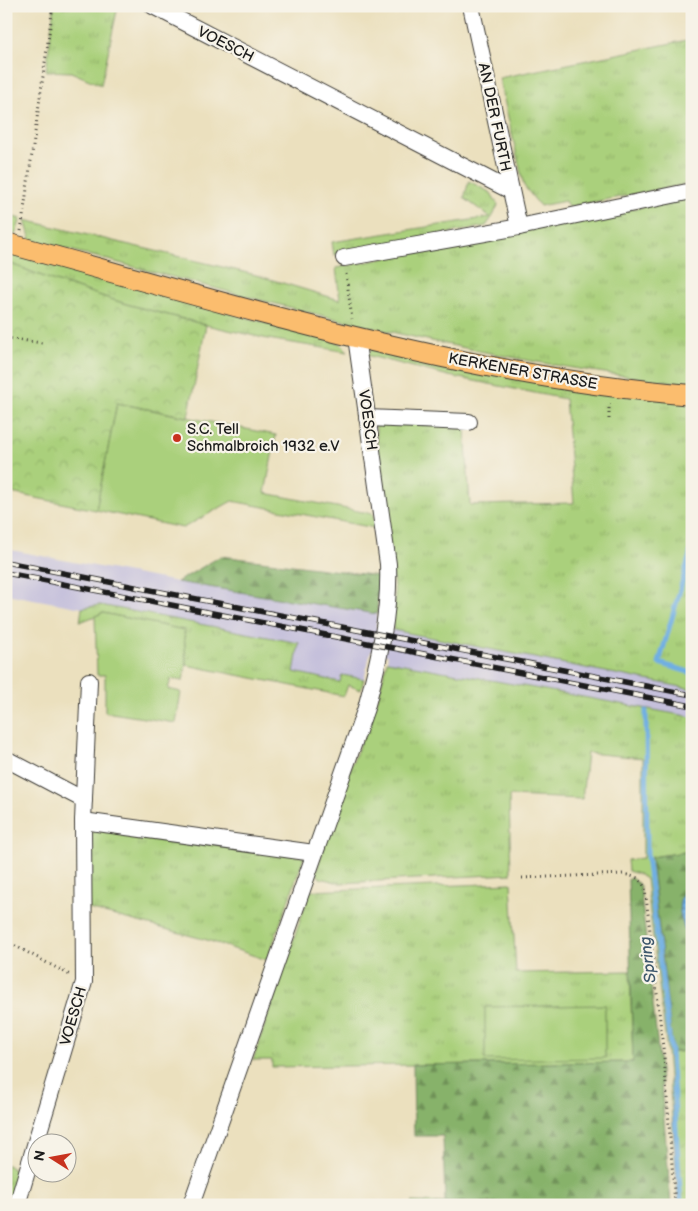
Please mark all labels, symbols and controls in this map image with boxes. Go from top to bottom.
street label: VOESCH [194,22,257,67]
street label: AN DER FURTH [474,61,515,173]
street label: KERKENER STRASSE [447,349,599,394]
street label: VOESCH [354,389,381,452]
place label: S.C. Tell Schmalbroich 1932 e.V [187,420,340,456]
marker: S.C. Tell Schmalbroich 1932 e.V [171,432,183,444]
water label: Spring [636,935,661,984]
street label: VOESCH [56,984,91,1048]
north arrow [28,1134,78,1184]
text: N [30,1149,49,1162]

